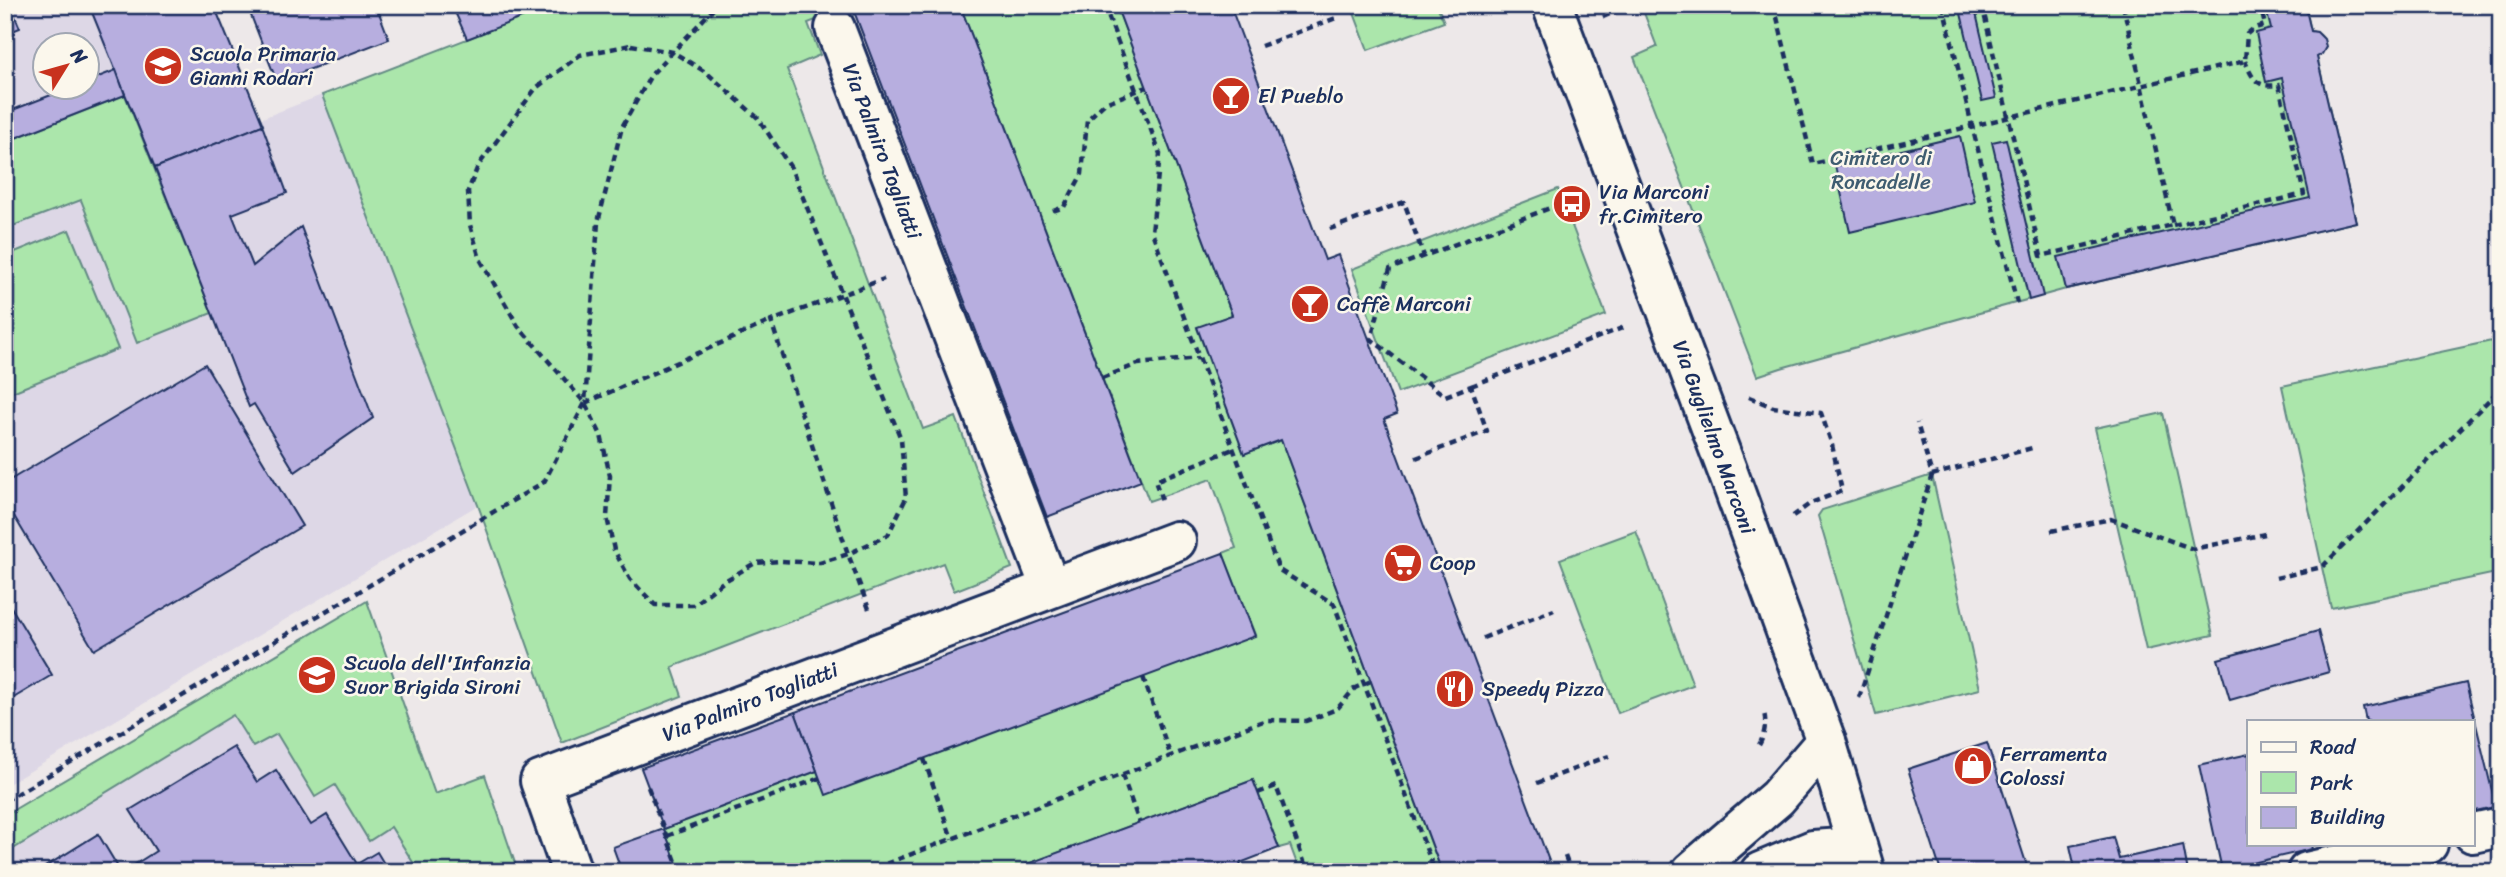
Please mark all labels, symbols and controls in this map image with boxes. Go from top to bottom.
north arrow [32,32,102,102]
place label: Scuola Primaria Gianni Rodari [190,35,337,97]
text: N [61,40,97,72]
school or university icon: Scuola Primaria Gianni Rodari [142,45,184,87]
street label: Via Palmiro Togliatti [831,57,934,246]
bar icon: El Pueblo [1210,75,1252,117]
place label: El Pueblo [1258,77,1344,115]
park label: Cimitero di Roncadelle [1830,139,1933,201]
place label: Via Marconi fr.Cimitero [1599,173,1710,235]
bus stop icon: Via Marconi fr.Cimitero [1551,183,1593,225]
bar icon: Caffè Marconi [1289,283,1331,325]
place label: Caffè Marconi [1337,285,1472,323]
street label: Via Guglielmo Marconi [1661,335,1767,541]
supermarket icon: Coop [1382,542,1424,584]
place label: Coop [1430,544,1476,582]
place label: Scuola dell'Infanzia Suor Brigida Sironi [344,644,531,706]
street label: Via Palmiro Togliatti [656,650,845,753]
school or university icon: Scuola dell'Infanzia Suor Brigida Sironi [296,654,338,696]
restaurant icon: Speedy Pizza [1434,668,1476,710]
place label: Speedy Pizza [1482,670,1605,708]
legend [2247,720,2474,846]
text: Road [2310,728,2357,766]
place label: Ferramenta Colossi [2000,735,2108,797]
shop icon: Ferramenta Colossi [1952,745,1994,787]
text: Park [2310,764,2353,802]
text: Building [2310,798,2386,836]

